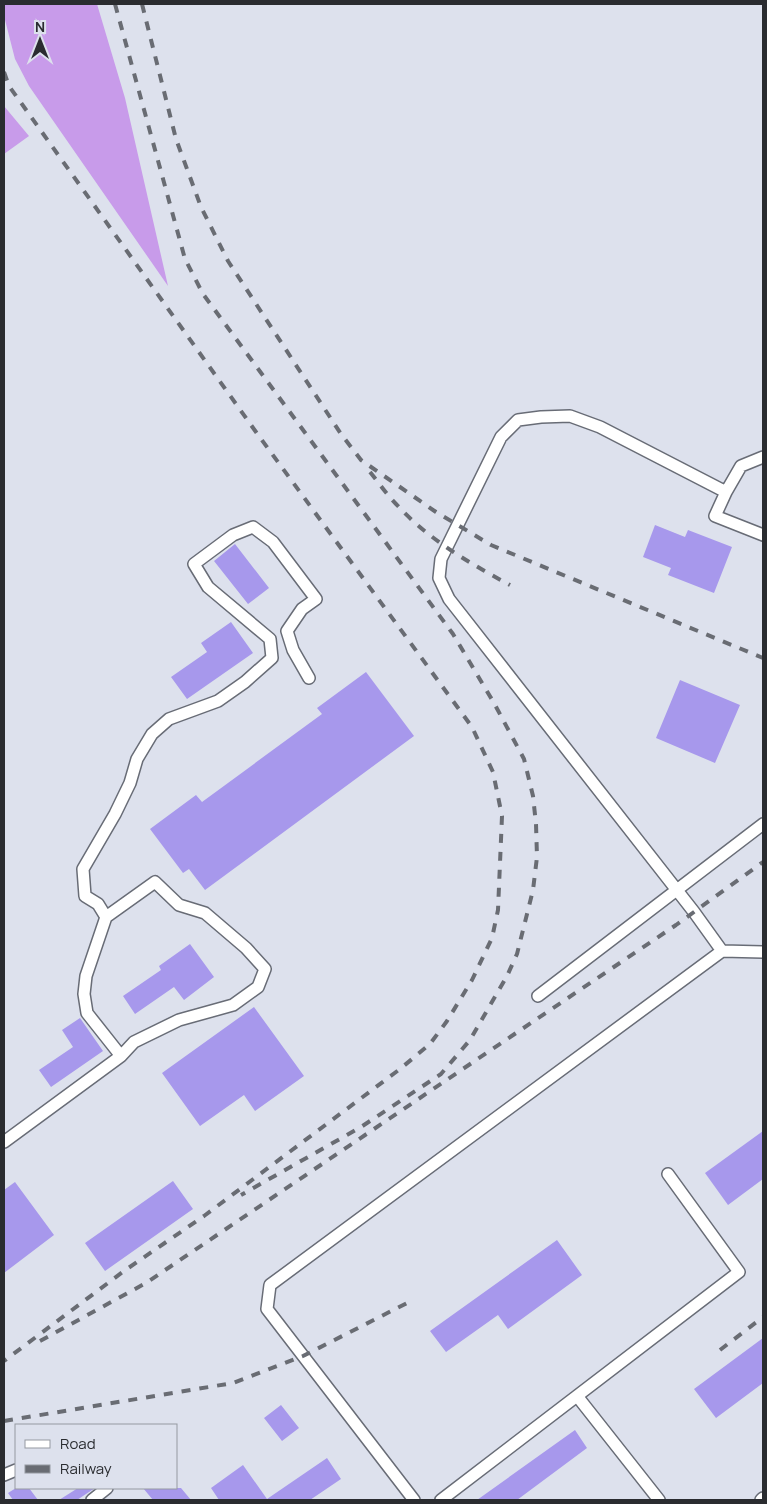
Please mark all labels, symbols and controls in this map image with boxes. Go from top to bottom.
north arrow [15,15,65,65]
text: N [35,17,45,36]
legend [15,1424,178,1489]
text: Road [60,1433,96,1454]
text: Railway [60,1458,112,1479]

